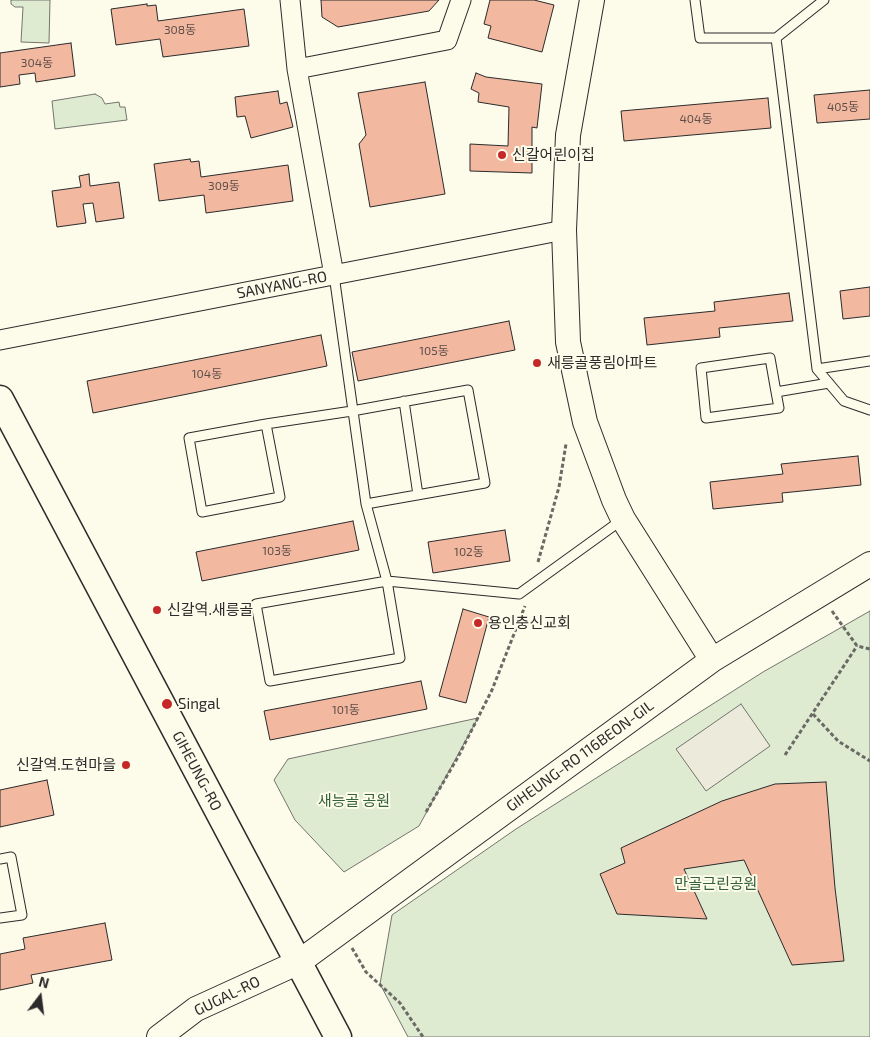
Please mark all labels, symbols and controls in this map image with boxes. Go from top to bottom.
house number: 308동 [164,23,196,37]
house number: 304동 [21,56,53,70]
house number: 405동 [827,100,859,114]
house number: 404동 [679,112,713,126]
place label: 신갈어린이집 [512,146,595,164]
marker: 신갈어린이집 [496,149,508,161]
house number: 309동 [208,179,240,193]
street label: SANYANG-RO [235,267,329,303]
house number: 105동 [419,344,449,358]
place label: 새릉골풍림아파트 [547,354,657,372]
marker: 새릉골풍림아파트 [531,357,543,369]
house number: 104동 [192,367,222,381]
house number: 103동 [262,544,292,558]
house number: 102동 [454,545,484,559]
place label: 신갈역.새릉골 [167,601,253,619]
marker: 신갈역.새릉골 [151,604,163,616]
place label: 용인충신교회 [488,614,571,632]
marker: 용인충신교회 [472,617,484,629]
place label: Singal [178,695,220,713]
marker: Singal [160,697,174,711]
street label: GIHEUNG-RO 116BEON-GIL [503,697,657,815]
house number: 101동 [332,703,360,717]
street label: GIHEUNG-RO [168,728,226,814]
place label: 신갈역.도현마을 [16,756,116,774]
marker: 신갈역.도현마을 [120,759,132,771]
park label: 새능골 공원 [318,792,390,810]
park label: 만골근린공원 [675,875,757,893]
north arrow [15,972,65,1022]
street label: GUGAL-RO [191,972,263,1020]
text: N [37,973,51,992]

